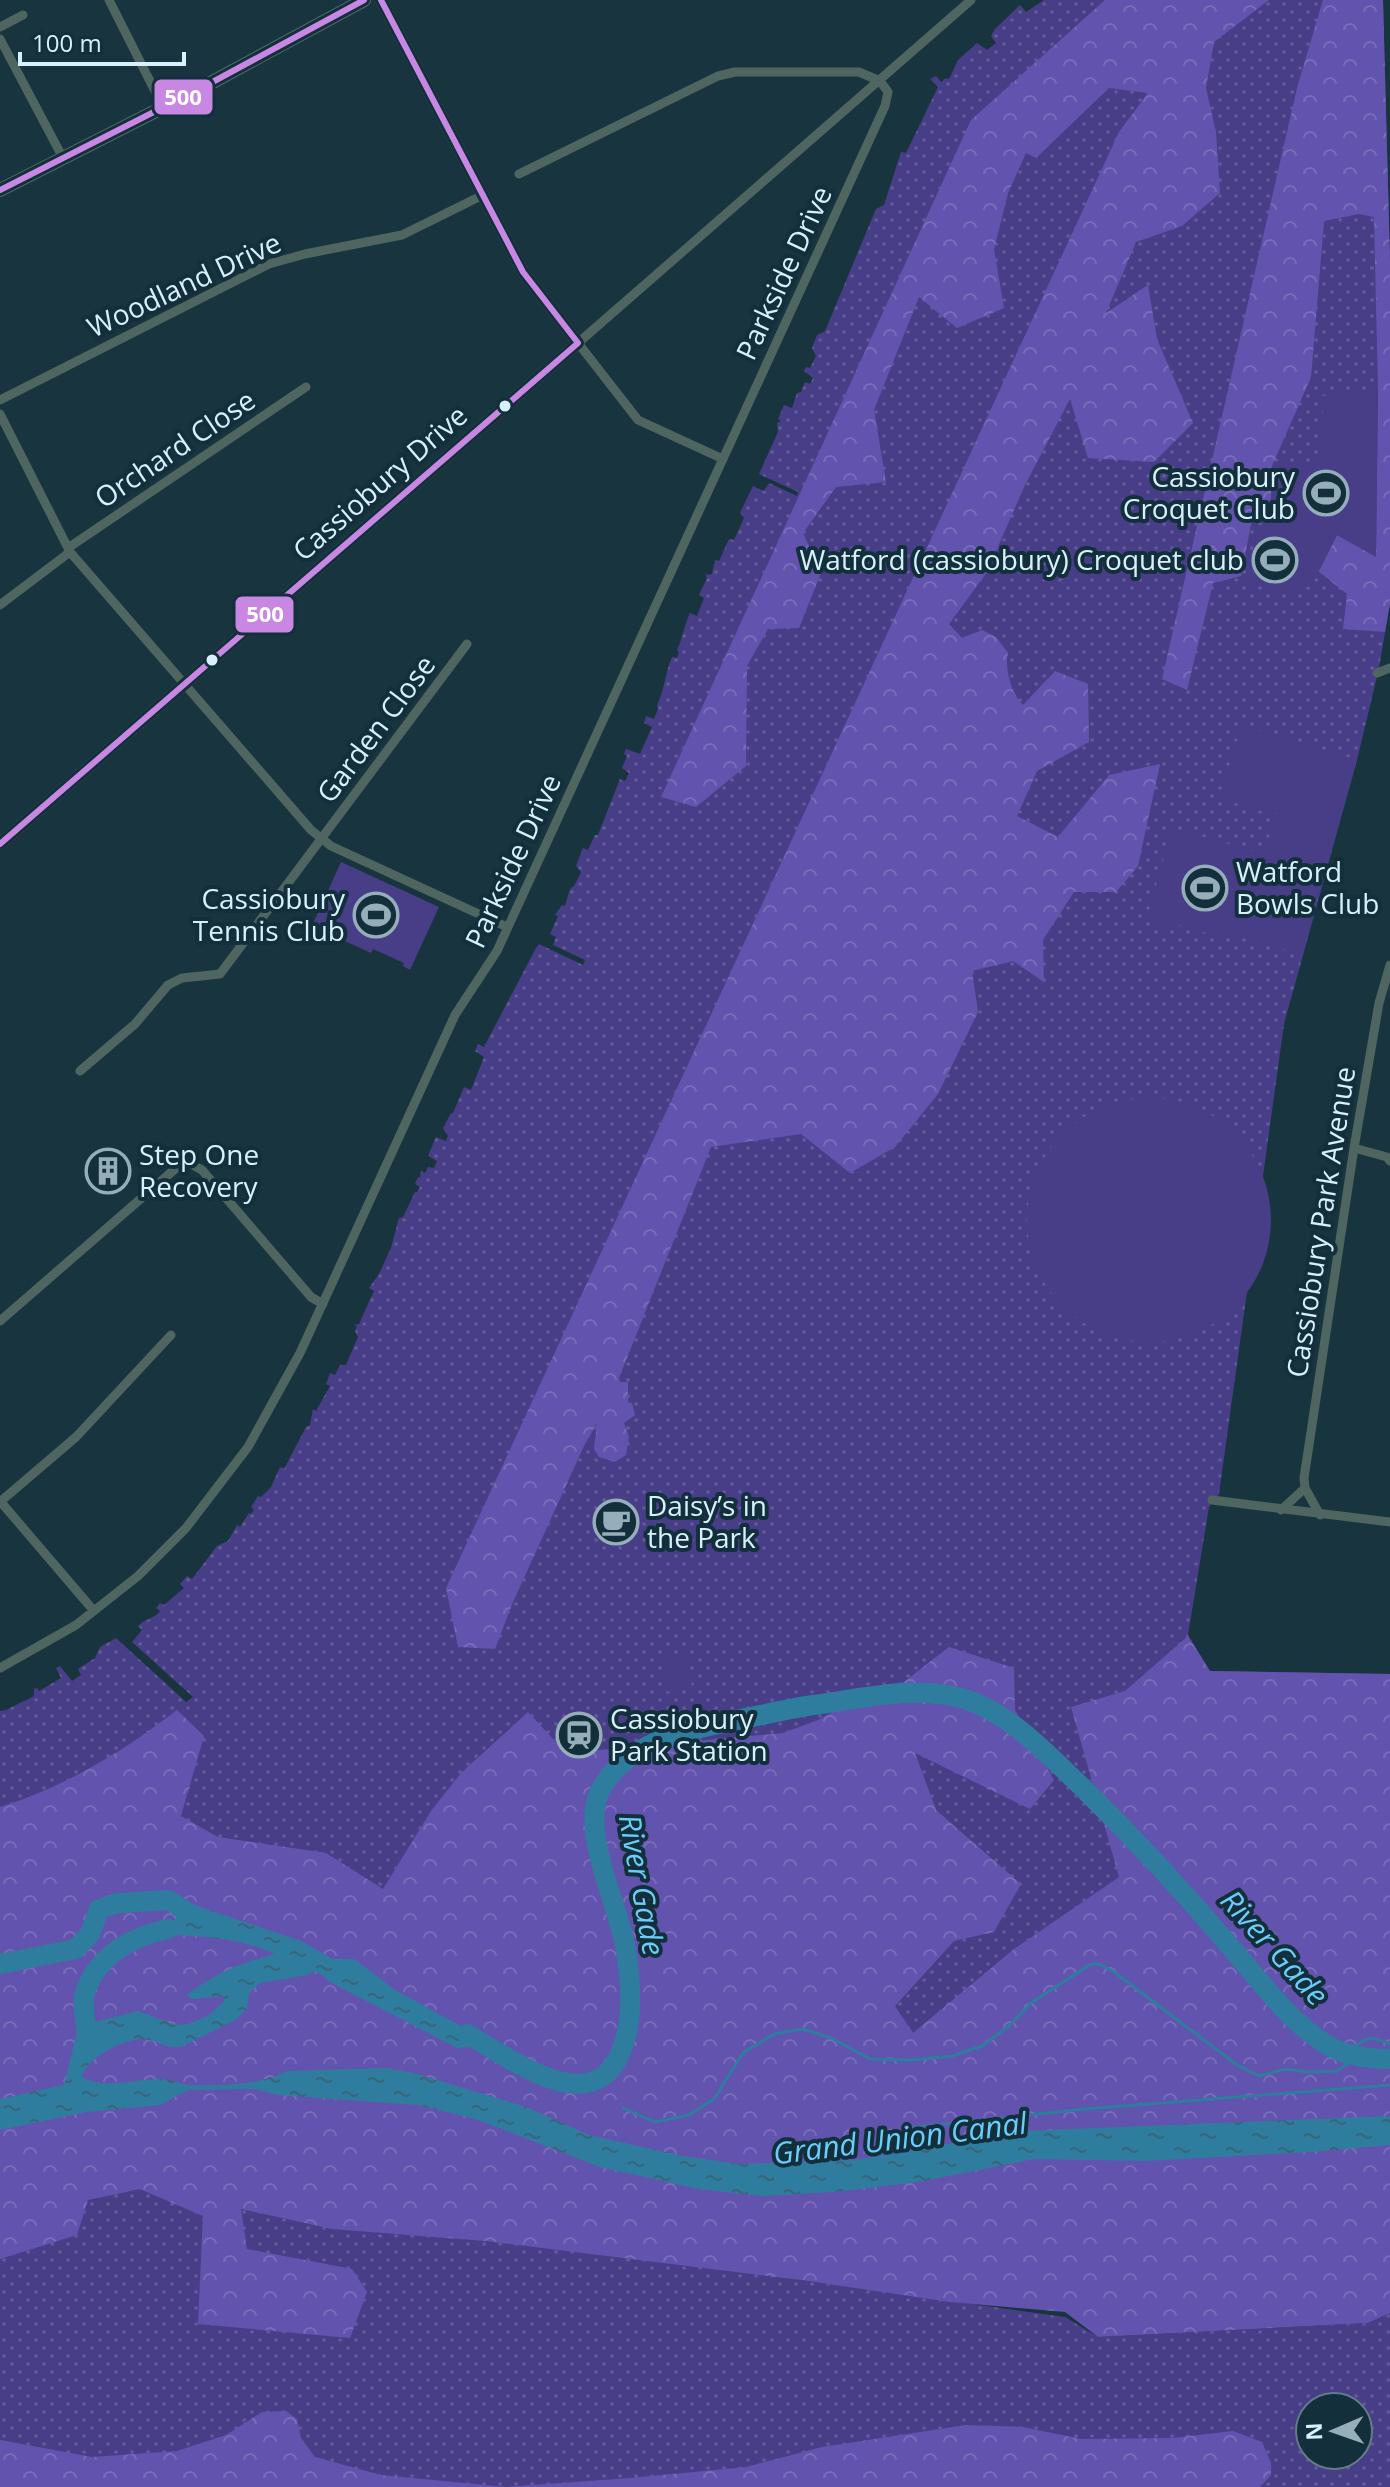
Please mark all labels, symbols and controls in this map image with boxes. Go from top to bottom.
scale bar [20,16,184,66]
text: 100 m [32,26,102,59]
line badge: 500 [153,78,214,116]
text: 500 [164,81,202,111]
street label: Parkside Drive [726,180,840,366]
street label: Woodland Drive [81,223,287,346]
street label: Orchard Close [87,380,262,516]
street label: Cassiobury Drive [284,396,475,569]
unlabelled marker [497,398,513,414]
place label: Cassiobury Croquet Club [1123,457,1296,527]
sports icon: Cassiobury Croquet Club [1302,469,1350,517]
sports icon: Watford (cassiobury) Croquet club [1251,536,1299,584]
place label: Watford (cassiobury) Croquet club [799,540,1244,578]
line badge: 500 [234,595,295,634]
text: 500 [246,598,284,628]
street label: Garden Close [307,647,443,810]
unlabelled marker [204,652,220,668]
street label: Parkside Drive [455,768,569,954]
place label: Watford Bowls Club [1236,852,1379,922]
sports icon: Watford Bowls Club [1181,864,1229,912]
place label: Cassiobury Tennis Club [193,879,346,949]
sports icon: Cassiobury Tennis Club [352,891,400,939]
street label: Cassiobury Park Avenue [1277,1064,1363,1380]
place label: Step One Recovery [139,1135,259,1205]
building icon: Step One Recovery [84,1147,132,1195]
place label: Daisy’s in the Park [647,1486,767,1556]
cafe icon: Daisy’s in the Park [592,1498,640,1546]
place label: Cassiobury Park Station [610,1699,768,1769]
station icon: Cassiobury Park Station [555,1711,603,1759]
water label: River Gade [610,1811,675,1959]
water label: River Gade [1212,1880,1338,2014]
water label: Grand Union Canal [771,2101,1030,2173]
north arrow [1294,2391,1374,2471]
text: N [1298,2422,1328,2441]

